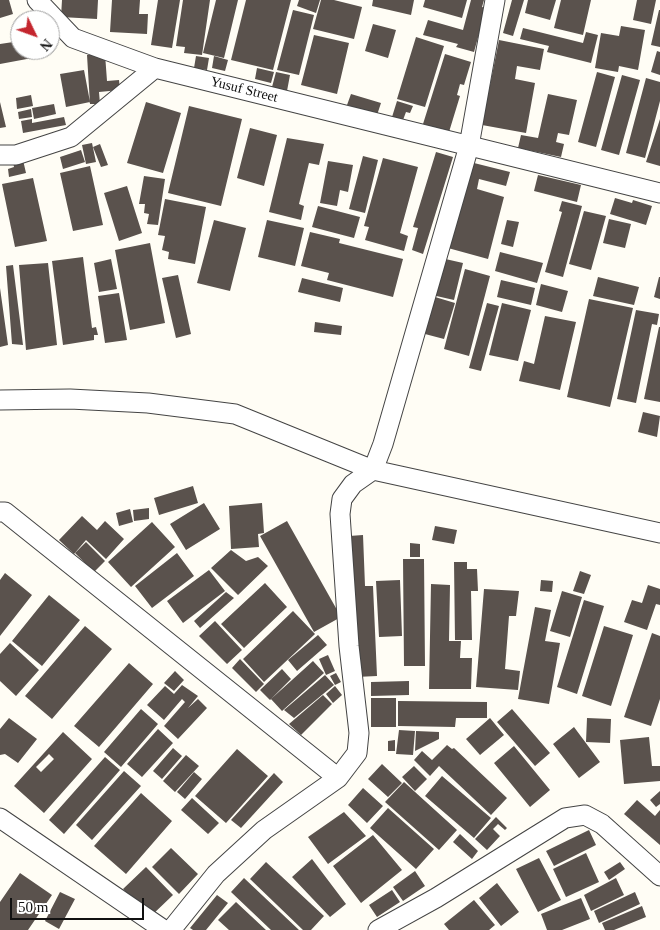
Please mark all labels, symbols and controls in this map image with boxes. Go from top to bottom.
north arrow [10,10,60,60]
text: N [37,36,55,53]
street label: Yusuf Street [209,74,279,106]
scale bar [12,888,146,920]
text: 50 m [18,899,48,915]

